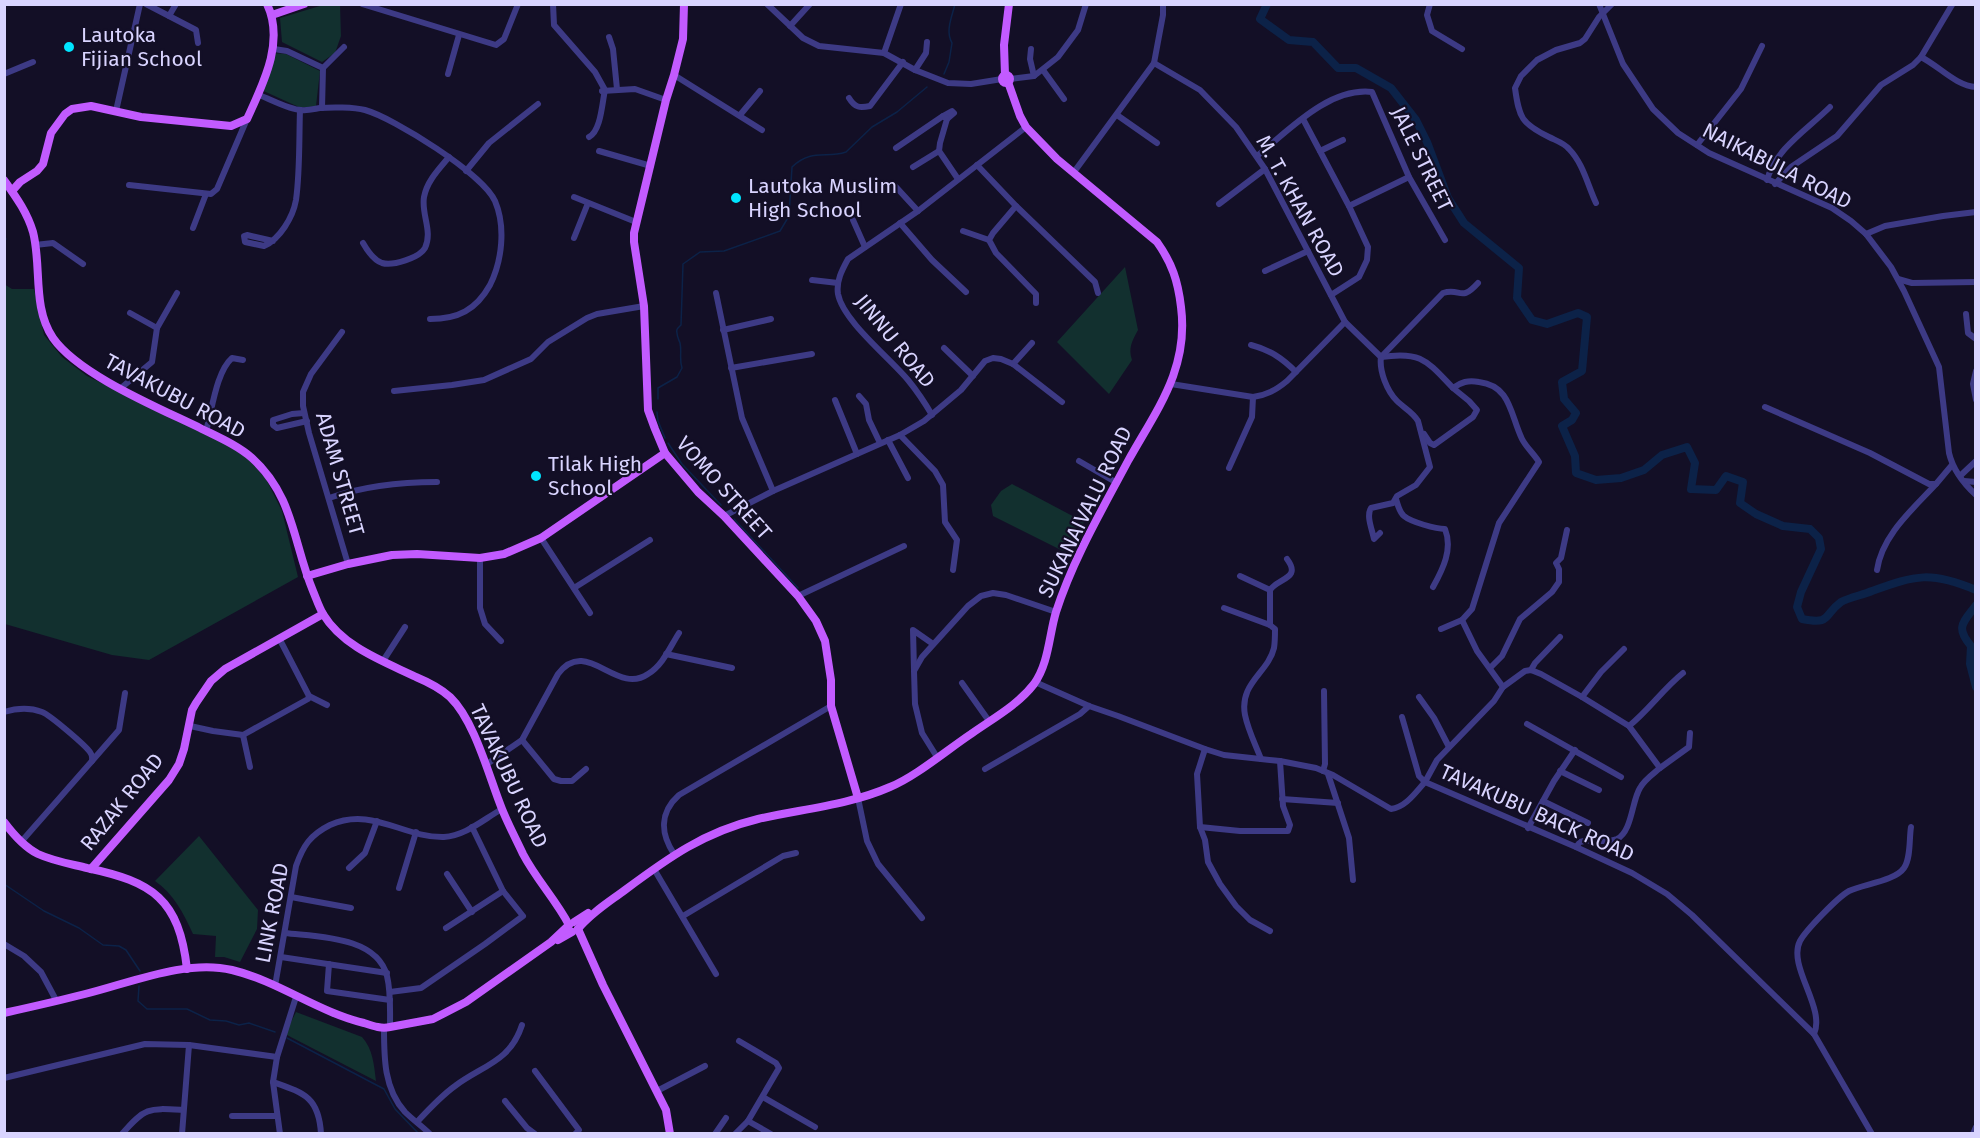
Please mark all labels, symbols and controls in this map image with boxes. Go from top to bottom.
place label: Lautoka Fijian School [81,22,202,72]
marker: Lautoka Fijian School [62,40,76,54]
street label: JALE STREET [1385,102,1459,216]
street label: NAIKABULA ROAD [1698,117,1856,215]
street label: M. T. KHAN ROAD [1250,131,1350,281]
place label: Lautoka Muslim High School [748,173,897,223]
marker: Lautoka Muslim High School [729,191,743,205]
street label: JINNU ROAD [849,289,941,393]
street label: TAVAKUBU ROAD [100,348,250,444]
street label: ADAM STREET [310,409,370,539]
street label: SUKANAIVALU ROAD [1032,422,1138,602]
street label: VOMO STREET [671,431,777,545]
place label: Tilak High School [548,451,642,501]
marker: Tilak High School [529,469,543,483]
street label: TAVAKUBU ROAD [464,700,554,852]
street label: RAZAK ROAD [75,748,169,856]
street label: TAVAKUBU BACK ROAD [1436,758,1638,868]
street label: LINK ROAD [250,861,294,965]

